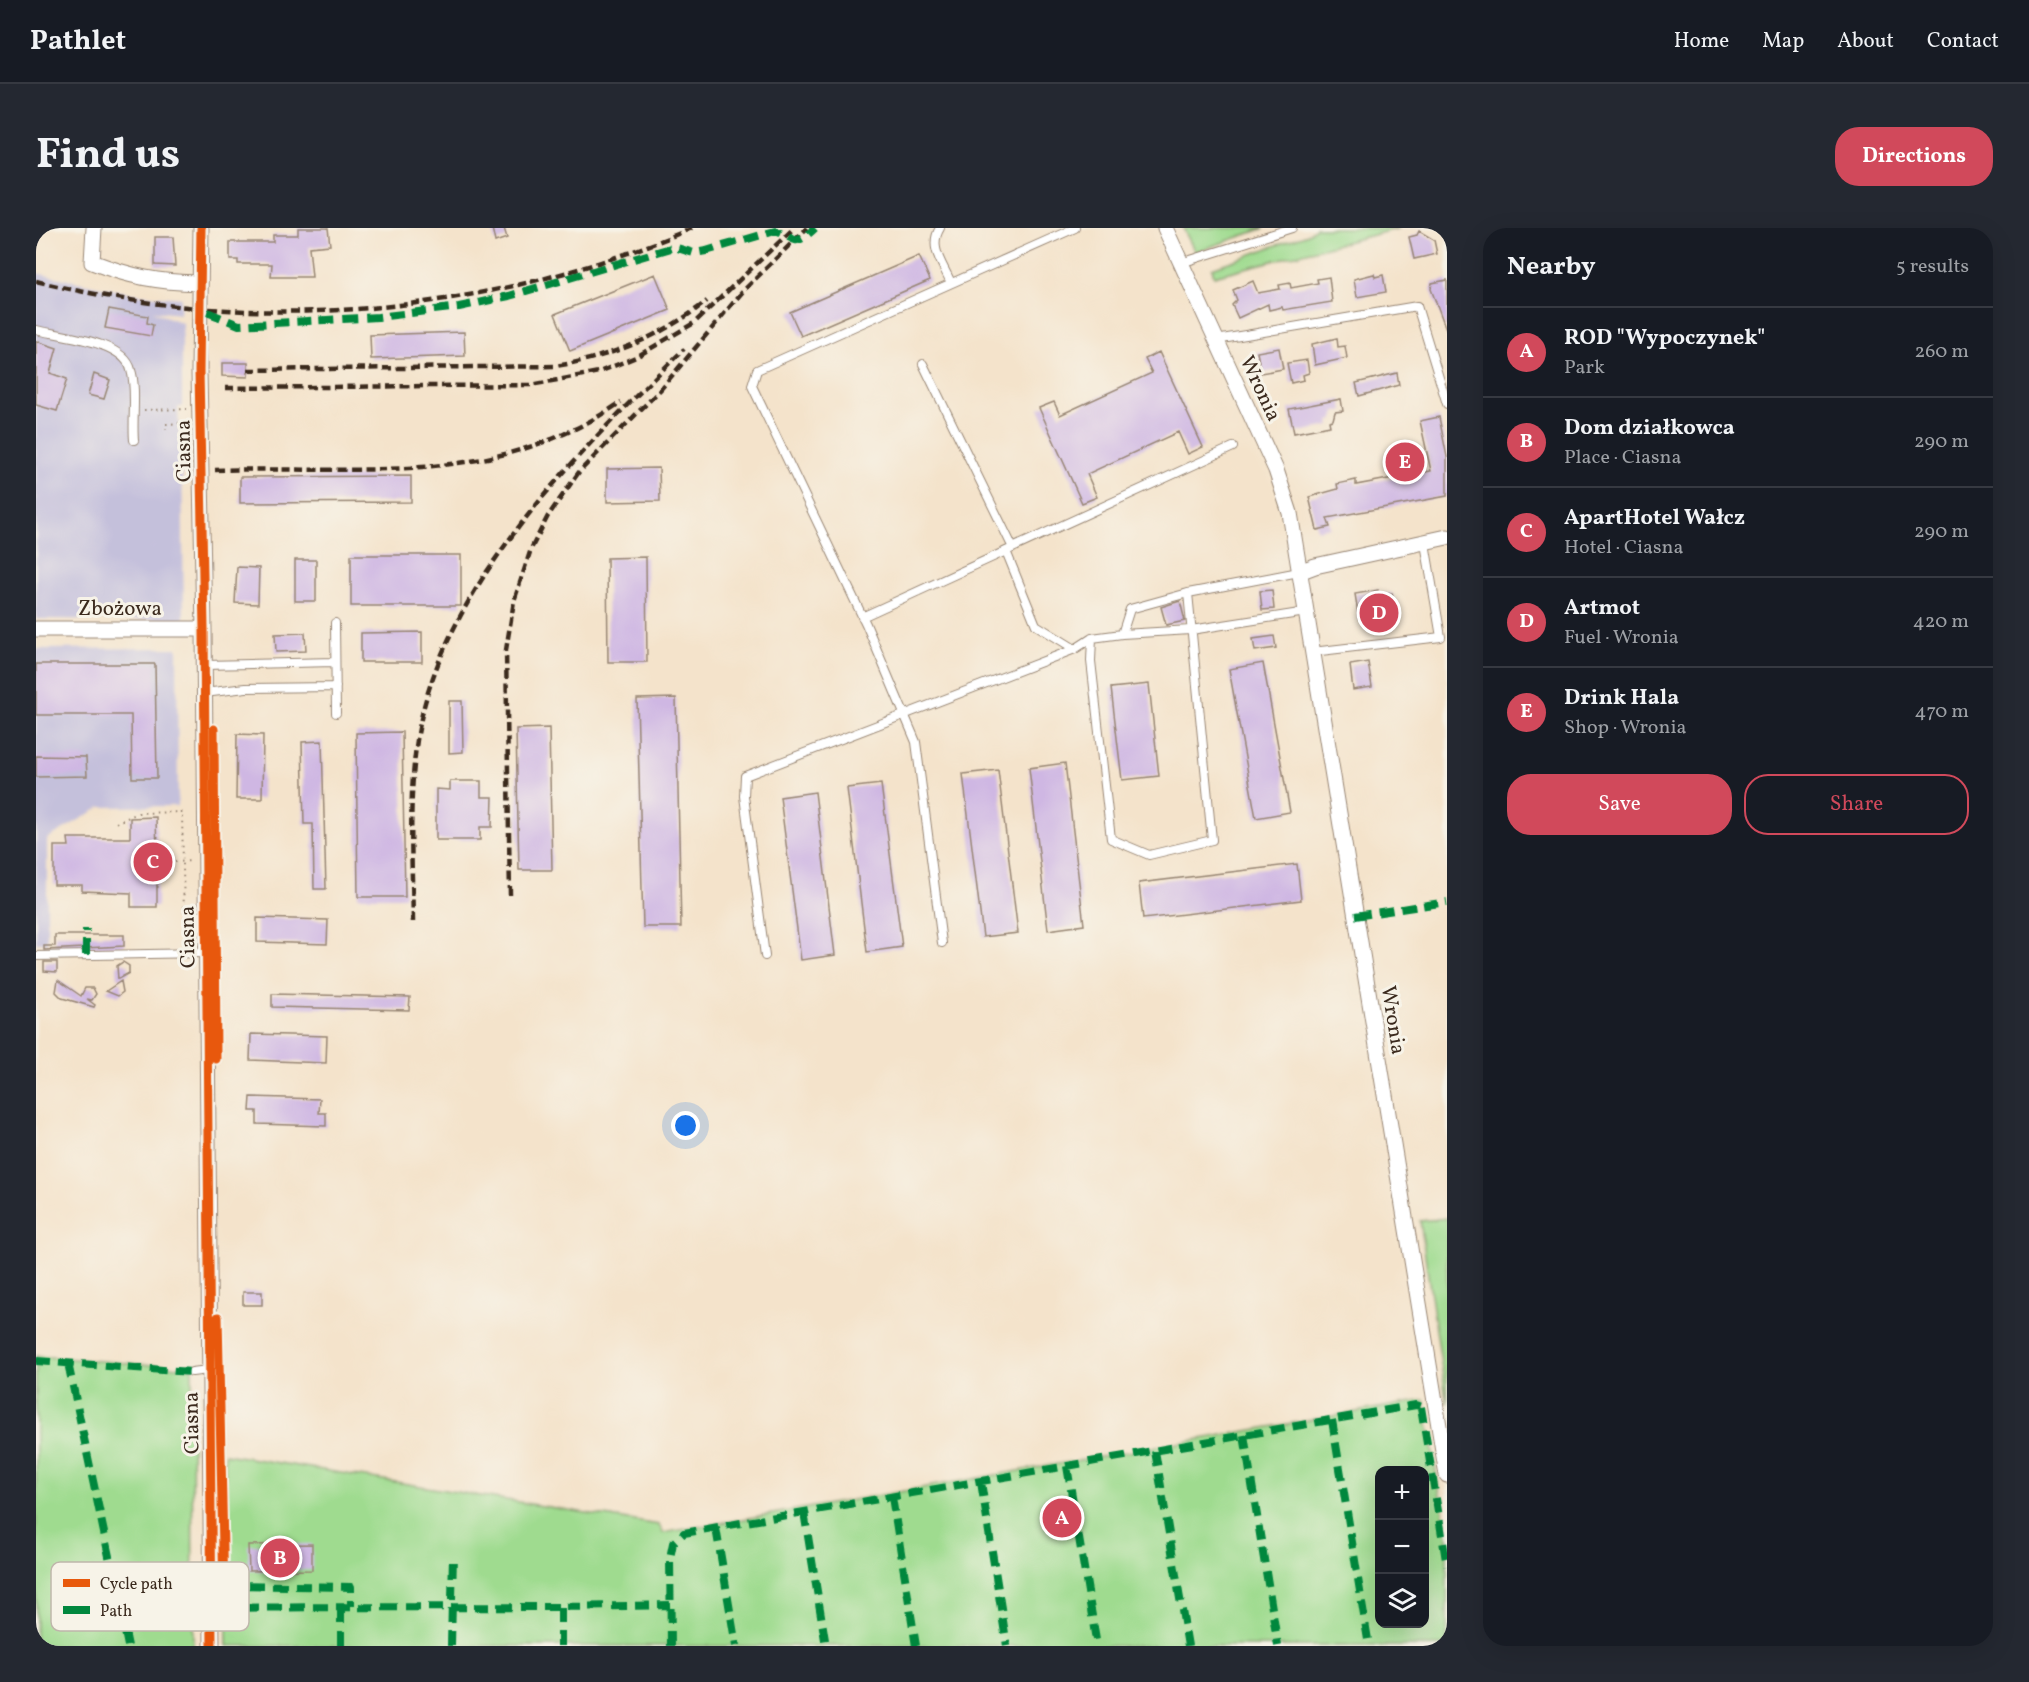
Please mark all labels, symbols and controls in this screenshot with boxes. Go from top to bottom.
text: Pathlet [30,22,126,61]
text: Home [1674,27,1729,56]
text: Map [1762,27,1804,56]
text: About [1837,27,1894,56]
text: Contact [1927,27,1999,56]
text: Find us [36,127,180,186]
button: Directions [1835,127,1993,186]
text: Nearby [1507,249,1596,285]
text: 5 results [1896,253,1969,281]
text: ROD "Wypoczynek" [1564,323,1765,354]
text: A [1519,338,1534,366]
text: 260 m [1914,338,1969,366]
street label: Wronia [1232,351,1287,426]
text: Park [1564,354,1605,382]
text: Dom działkowca [1564,413,1735,444]
street label: Ciasna [169,419,200,482]
text: B [1520,428,1533,456]
text: 290 m [1914,428,1969,456]
pin: E [1386,440,1424,484]
text: Place · Ciasna [1564,444,1681,472]
text: ApartHotel Wałcz [1564,503,1745,534]
text: C [1520,518,1533,546]
text: 290 m [1914,518,1969,546]
text: Hotel · Ciasna [1564,534,1683,562]
pin: D [1360,590,1398,636]
text: Artmot [1564,593,1640,624]
street label: Zbożowa [78,595,162,624]
text: D [1519,608,1534,636]
text: 420 m [1913,608,1969,636]
text: Fuel · Wronia [1564,624,1679,652]
text: Drink Hala [1564,683,1679,714]
text: E [1520,698,1533,726]
text: 470 m [1914,698,1969,726]
text: Shop · Wronia [1564,714,1686,742]
button: Save [1507,774,1732,835]
button: Share [1744,774,1969,835]
pin: C [134,840,172,884]
street label: Ciasna [173,905,204,968]
street label: Wronia [1373,984,1412,1057]
your location [671,1111,700,1140]
street label: Ciasna [177,1391,208,1454]
map controls [1375,1466,1429,1628]
button: + [1375,1466,1429,1520]
pin: A [1042,1496,1082,1540]
button: − [1375,1520,1429,1574]
pin: B [260,1536,300,1580]
legend [51,1562,249,1631]
text: Cycle path [100,1574,173,1596]
button: layers [1375,1574,1429,1628]
text: Path [100,1601,132,1623]

